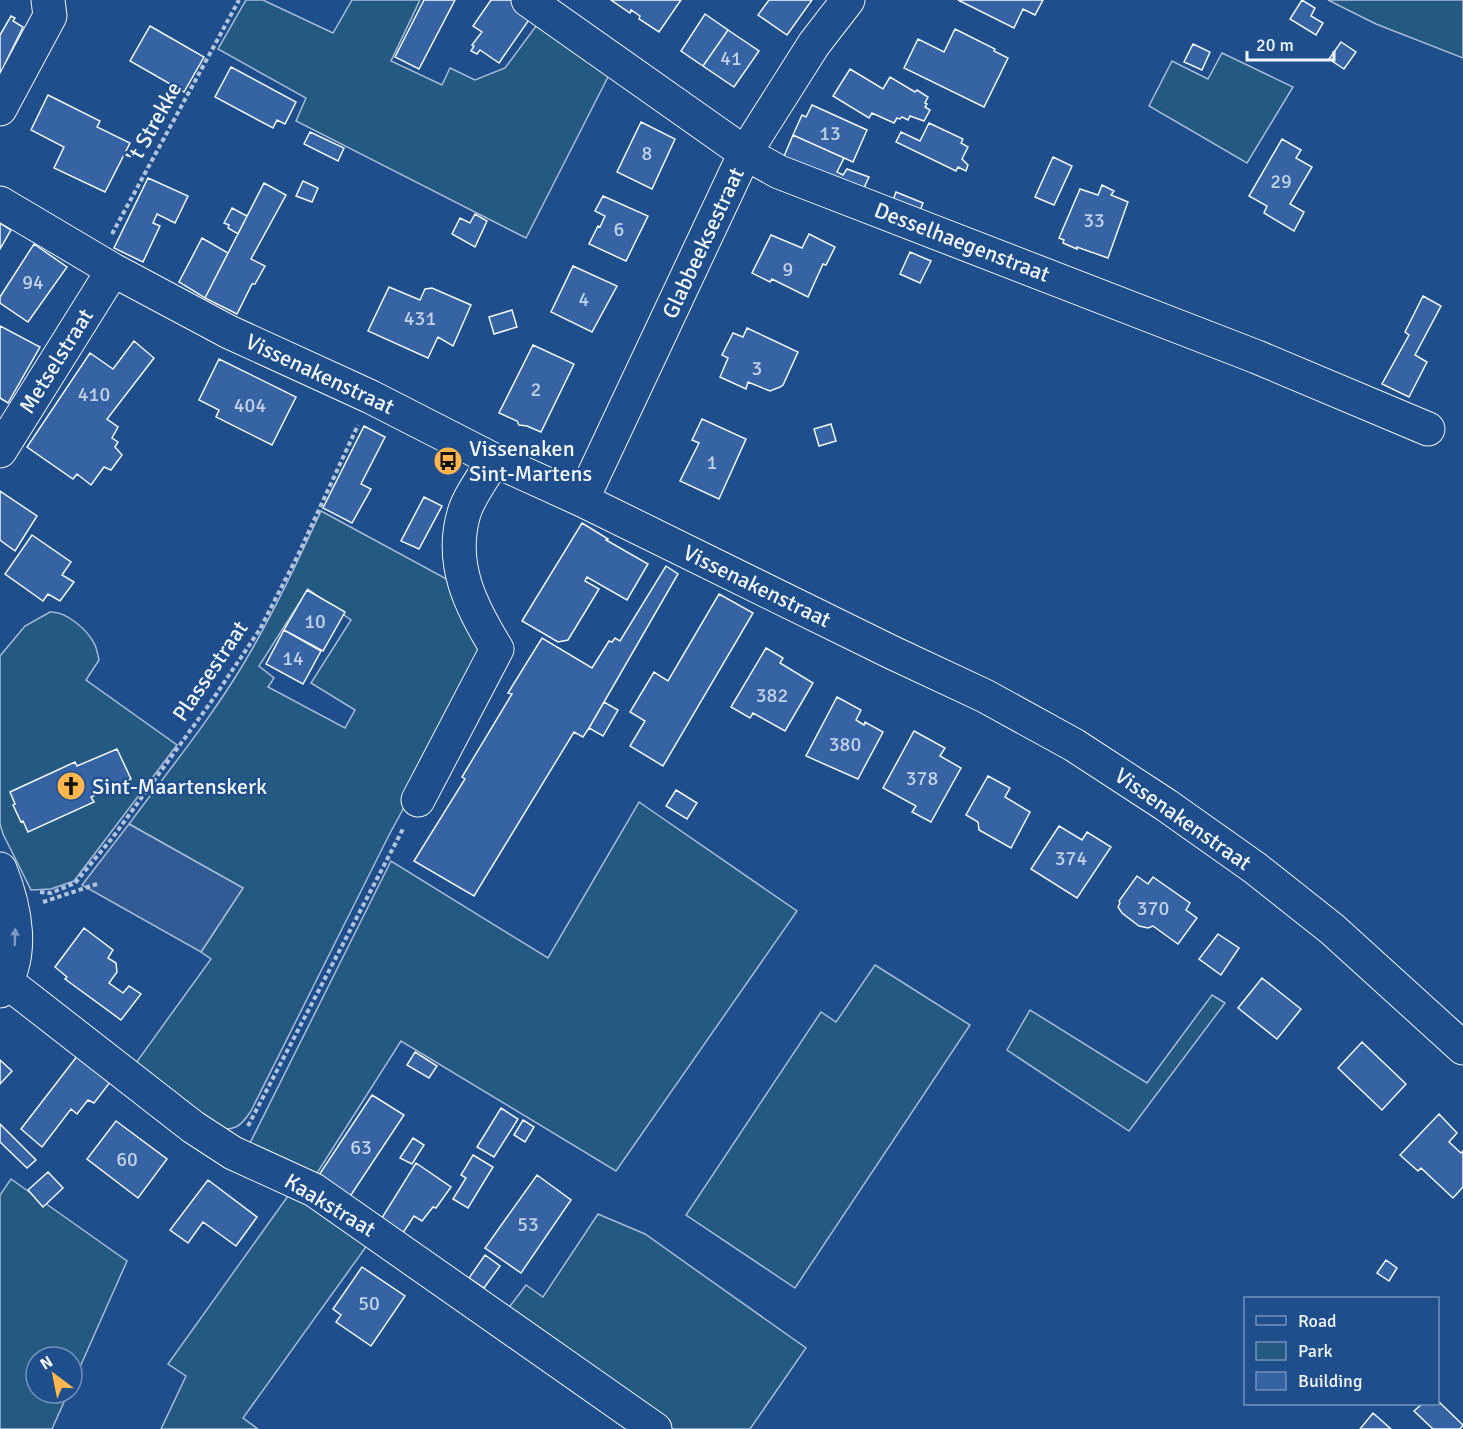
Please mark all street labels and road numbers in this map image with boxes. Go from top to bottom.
street label: 't Strekke [121,77,187,167]
street label: Glabbeeksestraat [656,163,750,323]
street label: Desselhaegenstraat [870,196,1054,288]
street label: Metselstraat [13,303,99,418]
street label: Vissenakenstraat [241,328,399,420]
street label: Vissenakenstraat [679,539,835,633]
street label: Plassestraat [167,615,254,726]
street label: Vissenakenstraat [1109,762,1257,876]
street label: Kaakstraat [280,1167,381,1243]

